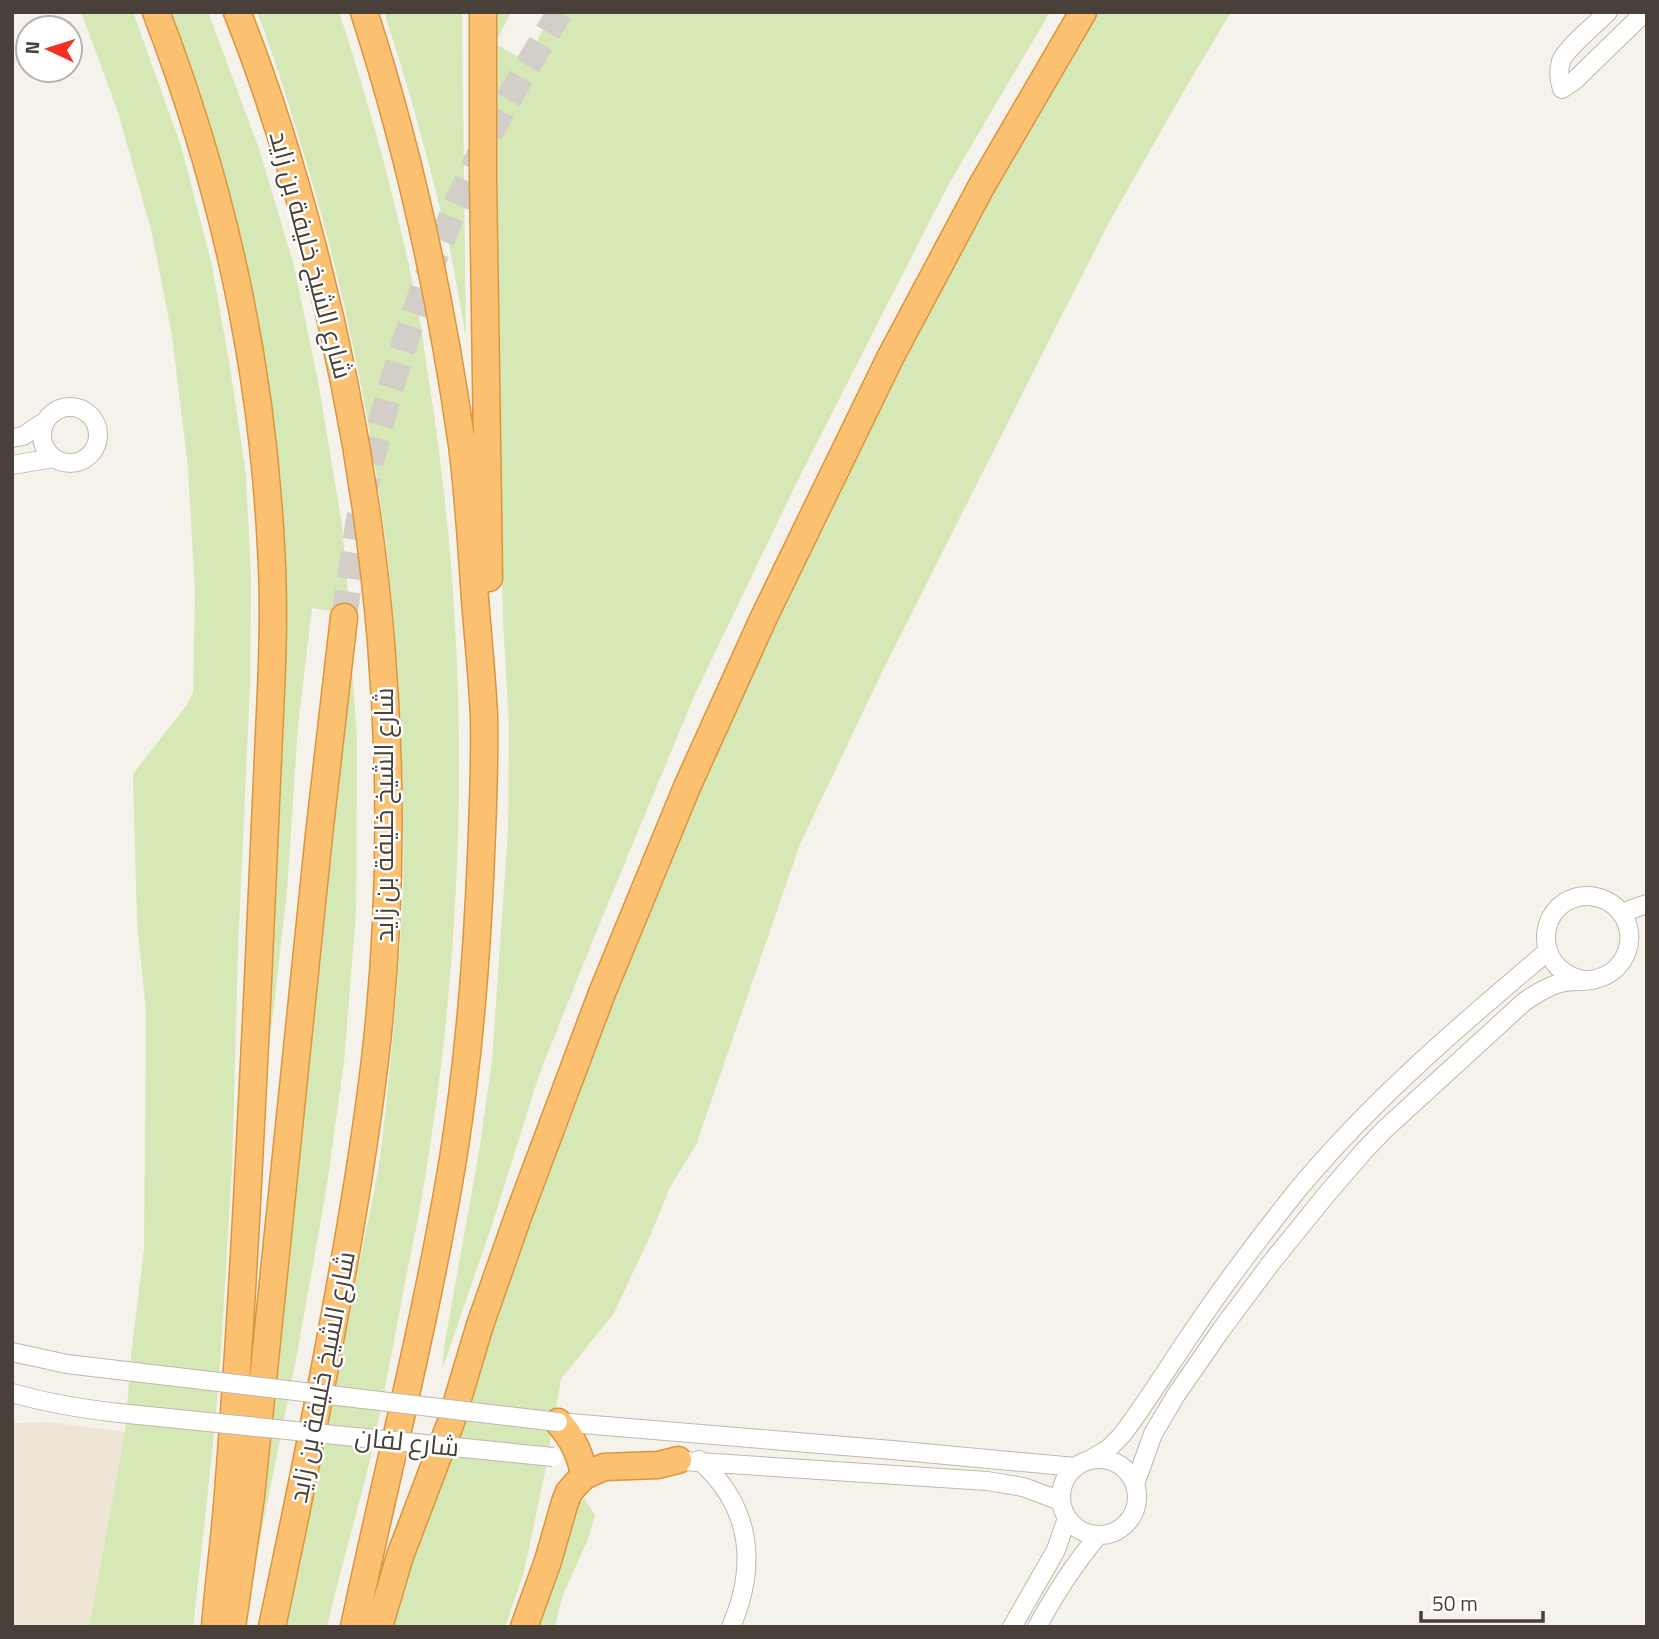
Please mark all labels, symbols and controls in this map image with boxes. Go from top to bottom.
north arrow [14,14,84,84]
text: N [17,40,46,55]
street label: شارع الشيخ خليفة بن زايد [260,127,363,383]
street label: شارع الشيخ خليفة بن زايد [364,687,403,943]
street label: شارع الشيخ خليفة بن زايد [278,1248,365,1506]
street label: شارع لفان [353,1417,461,1466]
scale bar [1421,1580,1544,1624]
text: 50 m [1432,1587,1478,1619]

